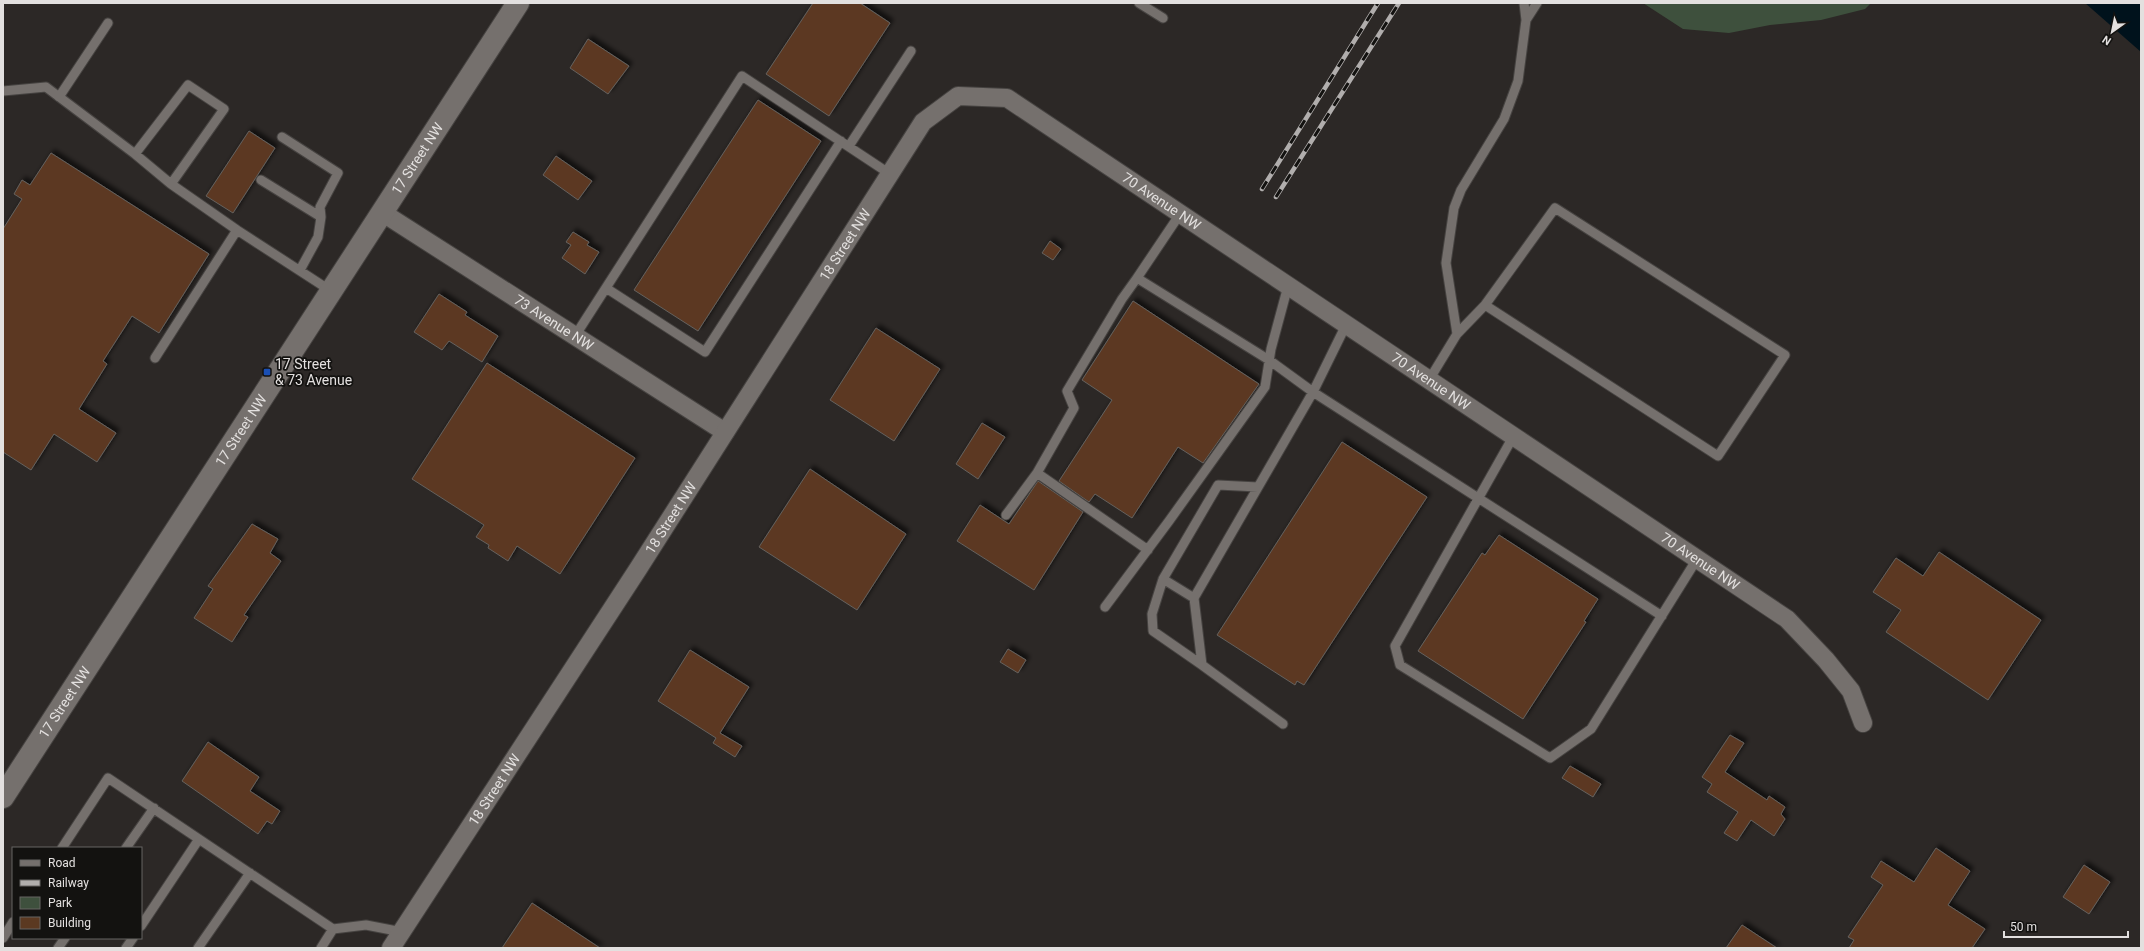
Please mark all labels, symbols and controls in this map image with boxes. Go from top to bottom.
north arrow [2092,12,2132,52]
text: N [2100,32,2114,48]
street label: 17 Street NW [388,119,446,197]
street label: 70 Avenue NW [1119,169,1204,233]
street label: 18 Street NW [816,205,874,284]
street label: 73 Avenue NW [511,291,597,354]
street label: 70 Avenue NW [1389,349,1474,413]
place label: 17 Street & 73 Avenue [275,356,352,388]
marker: 17 Street & 73 Avenue [262,367,272,377]
street label: 17 Street NW [212,391,270,469]
street label: 18 Street NW [642,478,700,557]
street label: 70 Avenue NW [1658,529,1743,593]
street label: 17 Street NW [35,663,94,741]
street label: 18 Street NW [465,750,524,828]
legend [12,847,142,939]
text: Road [48,856,76,870]
text: Railway [48,876,89,890]
text: Park [48,896,73,910]
scale bar [2004,913,2128,939]
text: Building [48,916,91,930]
text: 50 m [2010,920,2037,934]

